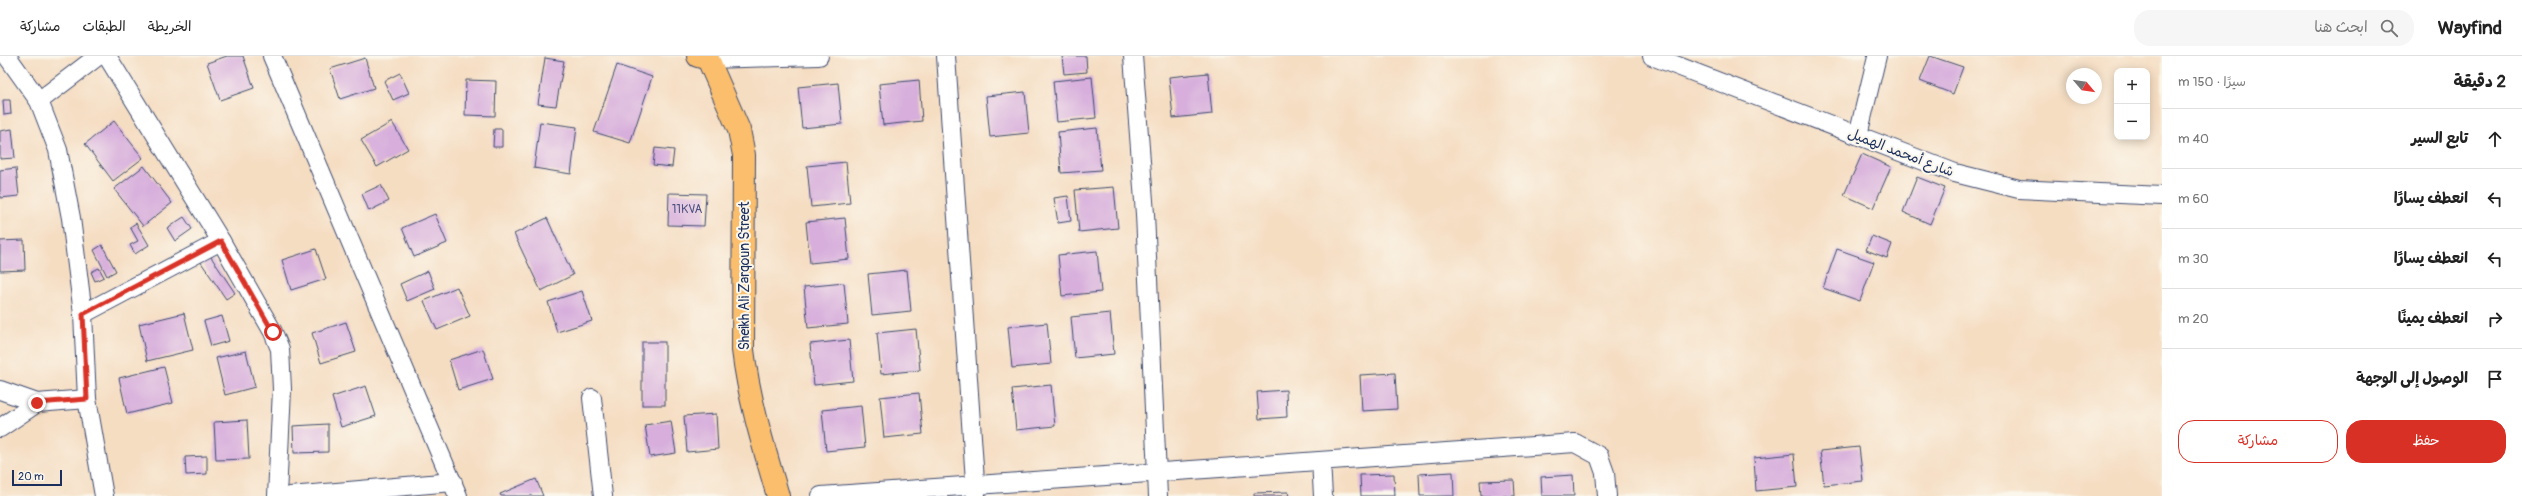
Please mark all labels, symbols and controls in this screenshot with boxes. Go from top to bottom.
search box [2134,10,2414,46]
text: Wayfind [2438,16,2502,40]
icon: search [2378,17,2400,39]
text: مشاركة [20,18,60,35]
text: الطبقات [82,18,126,35]
text: الخريطة [148,18,191,35]
text: ابحث هنا [2314,18,2368,37]
north arrow [2066,68,2102,104]
map controls [2114,68,2150,140]
button: + [2114,68,2150,104]
text: 2 دقيقة [2454,71,2506,92]
text: سيرًا · 150 m [2178,74,2246,90]
button: − [2114,104,2150,140]
street label: شارع أمحمد الهميل [1845,124,1956,181]
icon: ahead [2484,128,2506,150]
text: تابع السير [2411,129,2468,148]
text: 40 m [2178,131,2209,147]
icon: left [2484,188,2506,210]
text: انعطف يسارًا [2394,189,2468,208]
text: 60 m [2178,191,2209,207]
street label: Sheikh Ali Zarqoun Street [736,201,753,350]
house number: 11KVA [672,202,703,217]
icon: left [2484,248,2506,270]
text: انعطف يسارًا [2394,249,2468,268]
text: 30 m [2178,251,2209,267]
icon: right [2484,308,2506,330]
text: انعطف يمينًا [2398,309,2468,328]
text: 20 m [2178,311,2209,327]
route start [264,323,282,341]
icon: arrive [2484,368,2506,390]
text: الوصول إلى الوجهة [2356,369,2468,388]
route end [28,394,46,412]
button: مشاركة [2178,420,2338,463]
button: حفظ [2346,420,2506,463]
scale bar [12,468,62,487]
text: 20 m [18,470,44,483]

